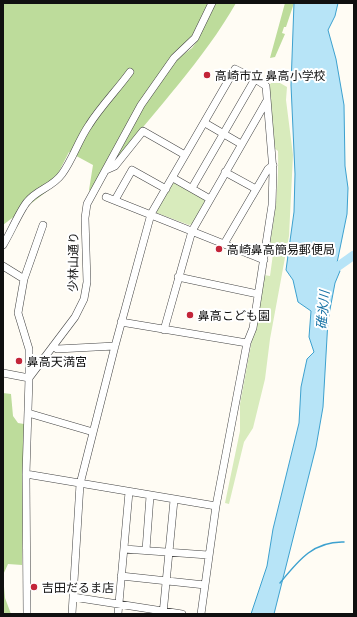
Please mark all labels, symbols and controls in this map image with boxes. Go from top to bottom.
place label: 高崎市立 鼻高小学校 [215,68,326,83]
marker: 高崎市立 鼻高小学校 [202,70,212,80]
street label: 少林山通り [65,232,81,292]
place label: 高崎鼻高簡易郵便局 [227,242,335,257]
marker: 高崎鼻高簡易郵便局 [214,244,224,254]
water label: 碓氷川 [313,288,333,330]
place label: 鼻高こども園 [198,308,270,323]
marker: 鼻高こども園 [185,310,195,320]
place label: 鼻高天満宮 [27,354,87,369]
marker: 鼻高天満宮 [14,356,24,366]
place label: 吉田だるま店 [42,580,114,595]
marker: 吉田だるま店 [29,582,39,592]

